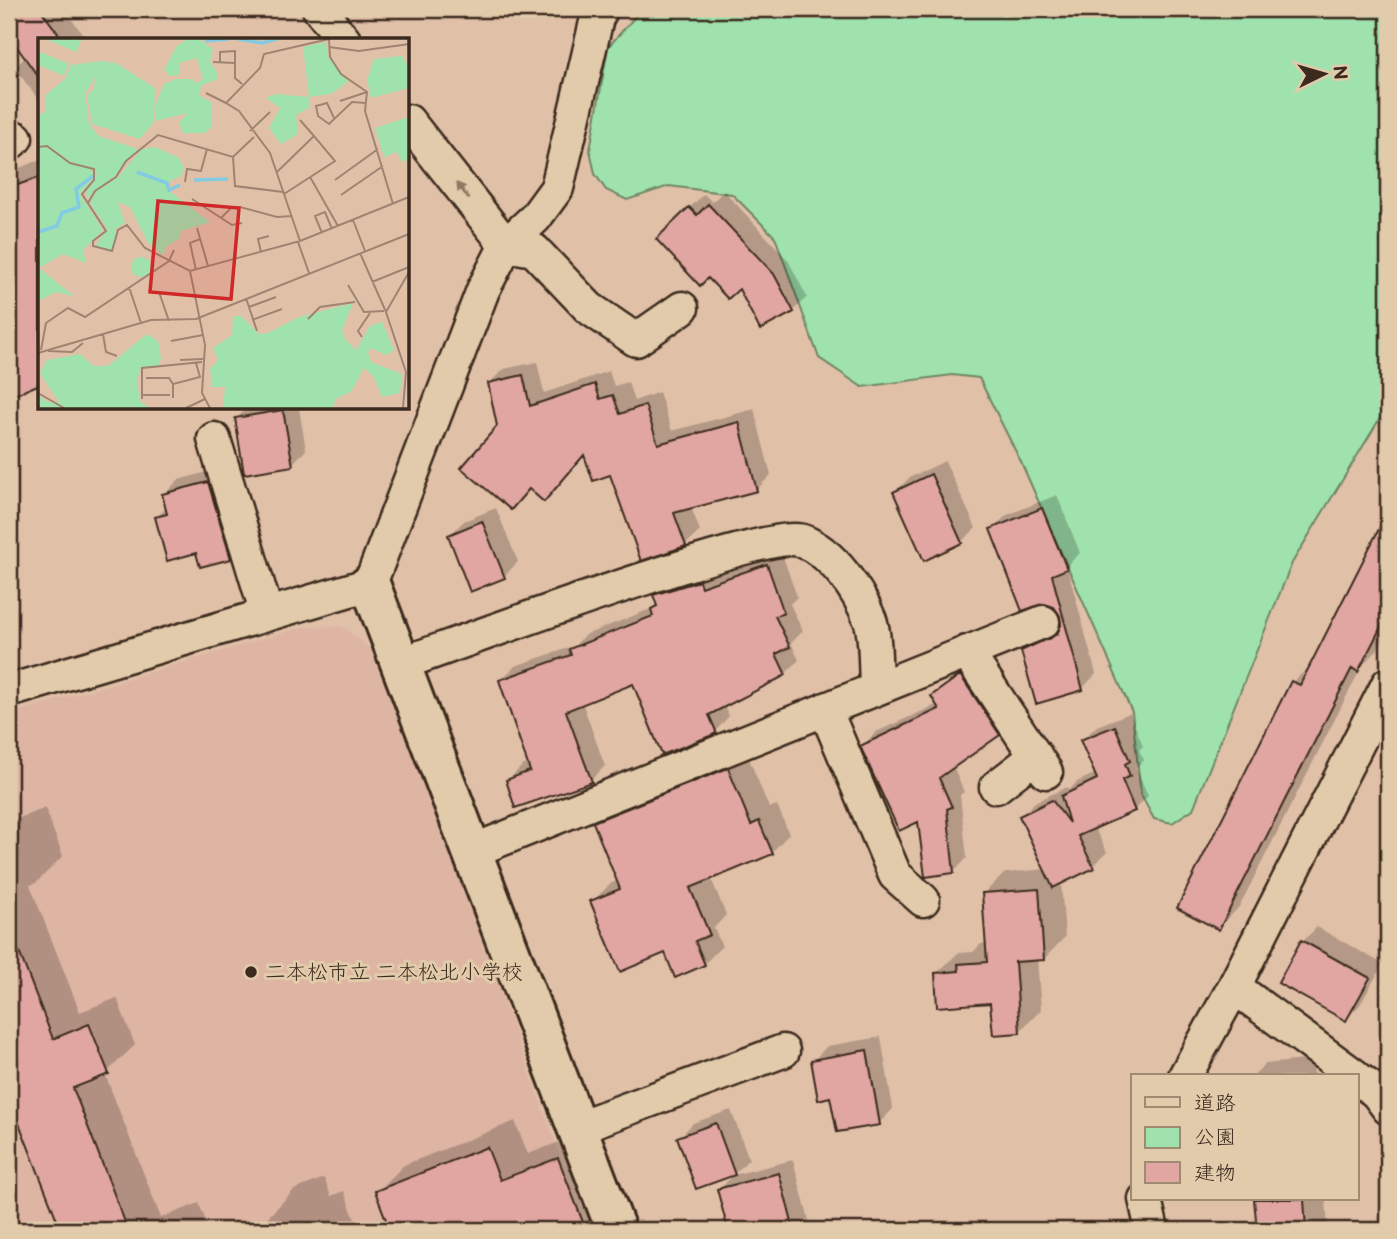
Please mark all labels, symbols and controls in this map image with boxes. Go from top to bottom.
inset map [38,38,410,410]
north arrow [1288,38,1358,108]
text: N [1327,65,1352,81]
one-way arrow [457,182,471,200]
place label: 二本松市立 二本松北小学校 [265,960,523,985]
marker: 二本松市立 二本松北小学校 [243,964,259,980]
legend [1131,1074,1358,1200]
text: 道路 [1194,1091,1236,1116]
text: 公園 [1194,1125,1236,1150]
text: 建物 [1194,1161,1236,1186]

